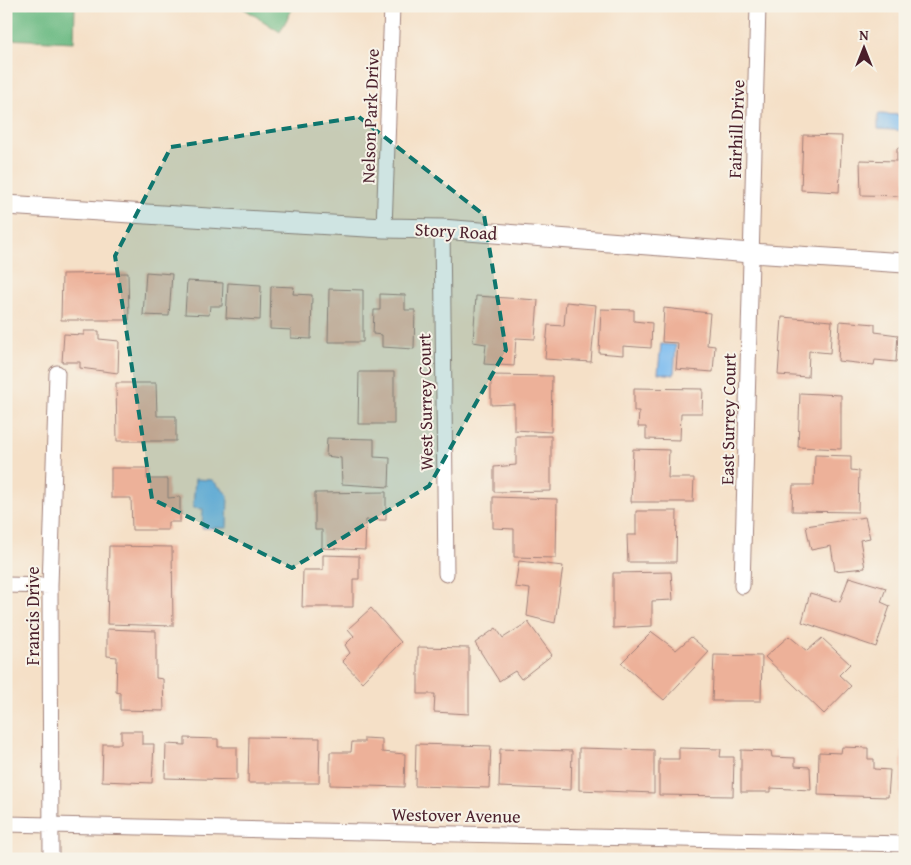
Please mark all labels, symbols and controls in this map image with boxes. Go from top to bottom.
north arrow [838,22,888,72]
text: N [859,25,869,45]
street label: Nelson Park Drive [354,48,386,184]
street label: Fairhill Drive [721,79,751,179]
street label: Story Road [414,215,498,247]
street label: West Surrey Court [410,332,440,471]
street label: East Surrey Court [713,352,743,485]
street label: Francis Drive [19,566,46,666]
street label: Westover Avenue [391,800,521,830]

